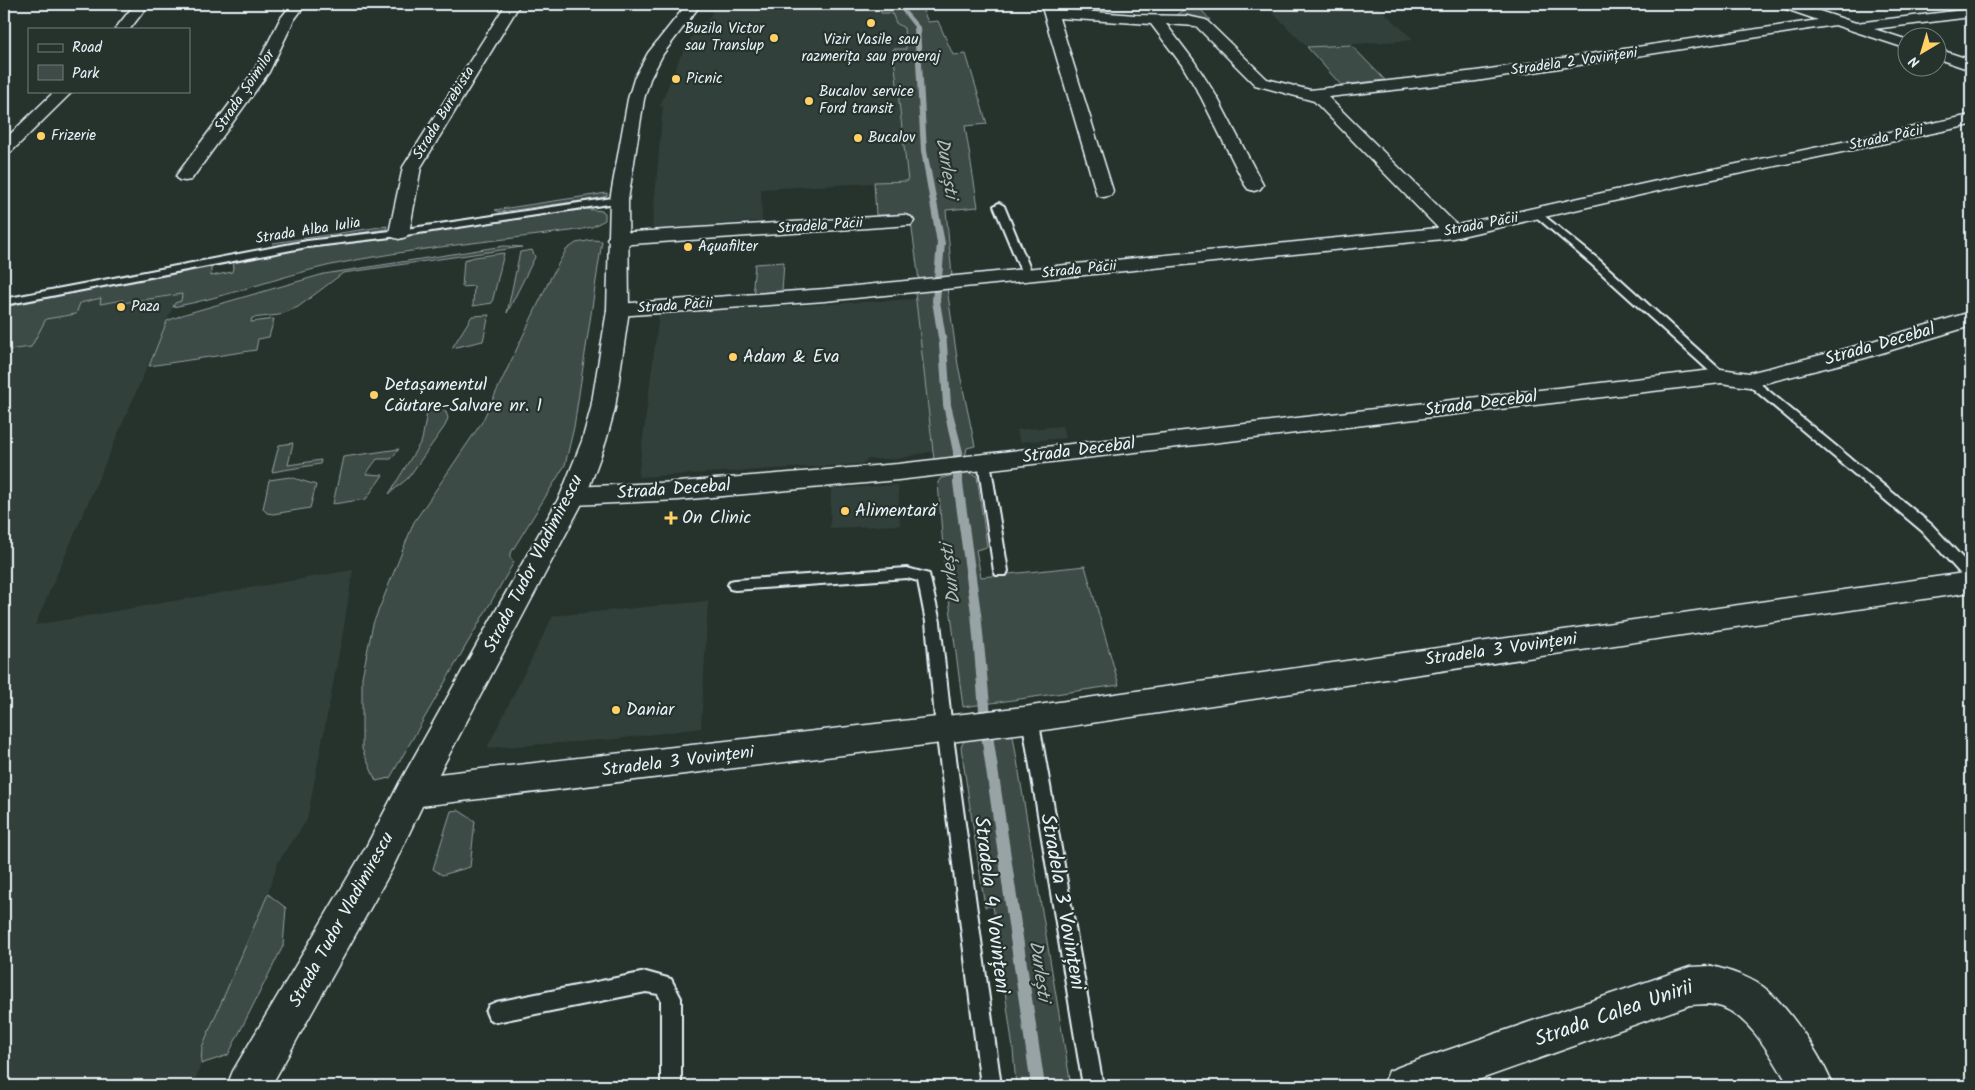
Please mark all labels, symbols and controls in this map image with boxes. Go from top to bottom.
place label: Buzila Victor sau Translup [685,17,765,58]
marker: Vizir Vasile sau razmerița sau proveraj [865,17,877,29]
legend [28,28,190,92]
place label: Vizir Vasile sau razmerița sau proveraj [802,28,942,69]
north arrow [1898,28,1948,78]
marker: Buzila Victor sau Translup [768,32,780,44]
text: Road [72,36,103,60]
street label: Stradela 2 Vovințeni [1509,41,1640,83]
street label: Strada Șoimilor [208,44,282,137]
text: N [1904,50,1925,73]
text: Park [72,62,100,86]
street label: Strada Burebista [407,62,481,164]
place label: Picnic [686,67,723,91]
marker: Picnic [670,73,682,85]
place label: Bucalov service Ford transit [819,80,914,121]
marker: Bucalov service Ford transit [803,95,815,107]
street label: Strada Păcii [1847,118,1927,158]
place label: Frizerie [51,124,96,148]
place label: Bucalov [868,126,916,150]
marker: Frizerie [35,130,47,142]
marker: Bucalov [852,132,864,144]
water label: Durlești [926,136,966,205]
street label: Strada Păcii [1442,206,1522,244]
street label: Strada Alba Iulia [254,211,362,251]
street label: Stradela Păcii [776,211,865,241]
place label: Aquafilter [698,235,759,259]
marker: Aquafilter [682,241,694,253]
street label: Strada Păcii [1040,254,1119,286]
street label: Strada Păcii [637,291,715,321]
place label: Paza [131,295,160,319]
marker: Paza [115,301,127,313]
street label: Strada Decebal [1821,315,1939,375]
place label: Adam & Eva [743,343,839,372]
marker: Adam & Eva [727,351,739,363]
place label: Detașamentul Căutare-Salvare nr. 1 [384,371,542,421]
street label: Strada Decebal [1423,383,1540,425]
marker: Detașamentul Căutare-Salvare nr. 1 [368,389,380,401]
street label: Strada Decebal [1021,430,1138,472]
street label: Strada Tudor Vladimirescu [476,469,592,658]
street label: Strada Decebal [616,472,732,508]
place label: Alimentară [855,497,938,526]
place label: On Clinic [682,504,751,533]
marker: Alimentară [839,505,851,517]
marker: On Clinic [664,511,678,525]
water label: Durlești [932,538,970,606]
street label: Stradela 3 Vovințeni [1423,625,1580,675]
place label: Daniar [626,696,675,725]
marker: Daniar [610,704,622,716]
street label: Stradela 3 Vovințeni [600,738,757,786]
street label: Stradela 3 Vovințeni [1030,811,1094,994]
street label: Stradela 4 Vovințeni [964,814,1018,997]
street label: Strada Tudor Vladimirescu [282,827,403,1013]
water label: Durlești [1020,939,1059,1008]
street label: Strada Calea Unirii [1530,971,1699,1057]

